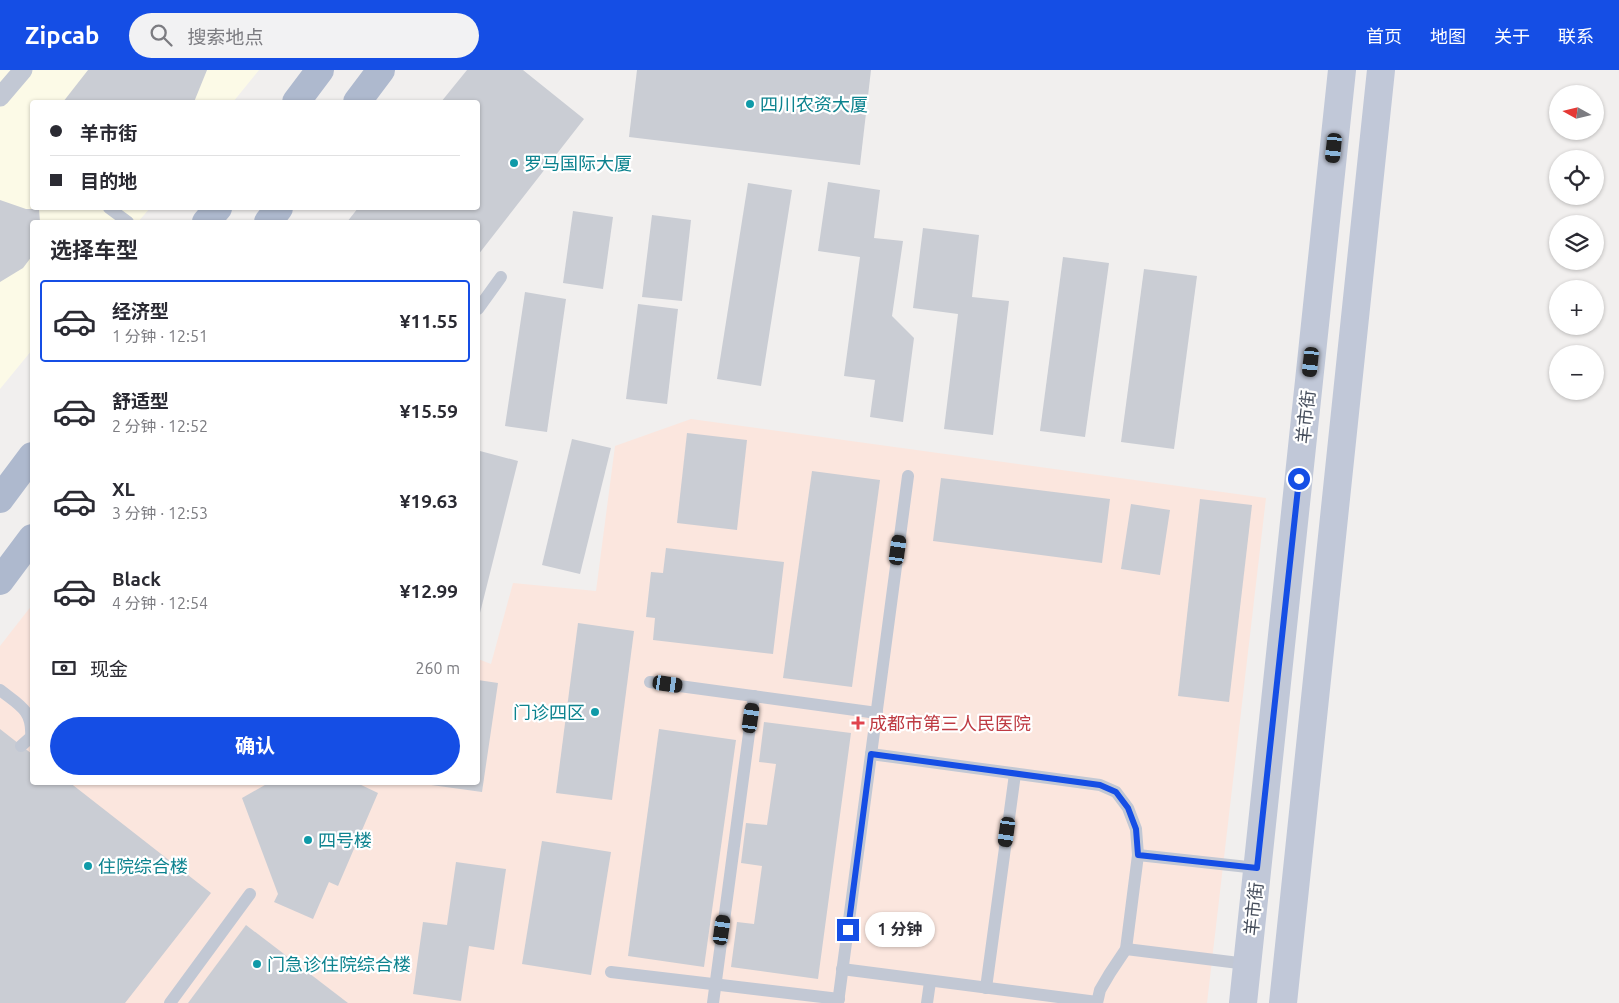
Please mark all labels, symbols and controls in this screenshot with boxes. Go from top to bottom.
search box [129,13,479,58]
icon: search [147,21,175,49]
text: Zipcab [25,22,99,49]
text: 搜索地点 [187,26,263,48]
text: 首页 [1366,26,1402,46]
text: 地图 [1430,26,1466,46]
text: 关于 [1494,26,1530,46]
text: 联系 [1558,26,1594,46]
north arrow [1549,85,1604,140]
map controls [1549,85,1604,400]
place label: 四川农资大厦 [760,94,868,114]
marker: 四川农资大厦 [744,98,756,110]
text: 羊市街 [80,122,137,144]
car [1324,132,1343,164]
button: locate [1549,150,1604,205]
place label: 罗马国际大厦 [524,153,632,173]
marker: 罗马国际大厦 [508,157,520,169]
text: 目的地 [80,170,137,192]
button: layers [1549,215,1604,270]
text: 选择车型 [50,237,138,262]
button: + [1549,280,1604,335]
icon: car [52,299,97,344]
text: 经济型 [112,300,169,322]
text: ¥11.55 [400,310,458,332]
text: 1 分钟 · 12:51 [112,327,208,345]
button: − [1549,345,1604,400]
car [1301,346,1320,378]
icon: car [52,389,97,434]
street label: 羊市街 [1292,389,1318,445]
text: 舒适型 [112,390,169,412]
text: ¥15.59 [400,400,458,422]
text: 2 分钟 · 12:52 [112,417,208,435]
route start [1288,468,1310,490]
text: XL [112,478,135,500]
icon: car [52,479,97,524]
text: ¥19.63 [400,490,458,512]
text: 3 分钟 · 12:53 [112,504,208,522]
car [888,534,907,566]
text: Black [112,568,161,590]
icon: car [52,569,97,614]
text: ¥12.99 [400,580,458,602]
text: 4 分钟 · 12:54 [112,594,208,612]
icon: cash [50,654,78,682]
text: 现金 [90,658,128,680]
text: 260 m [415,659,460,677]
car [652,674,683,694]
place label: 门诊四区 [513,702,585,722]
car [741,702,760,734]
marker: 门诊四区 [589,706,601,718]
place label: 成都市第三人民医院 [869,713,1031,733]
marker: 成都市第三人民医院 [851,716,865,730]
button: 确认 [50,717,460,775]
car [997,816,1016,848]
place label: 四号楼 [318,830,372,850]
marker: 四号楼 [302,834,314,846]
place label: 住院综合楼 [98,856,188,876]
marker: 住院综合楼 [82,860,94,872]
street label: 羊市街 [1240,881,1266,937]
callout: 1 分钟 [866,912,936,948]
car [712,914,731,946]
route end [837,919,859,941]
text: 1 分钟 [878,920,922,938]
place label: 门急诊住院综合楼 [267,954,411,974]
marker: 门急诊住院综合楼 [251,958,263,970]

